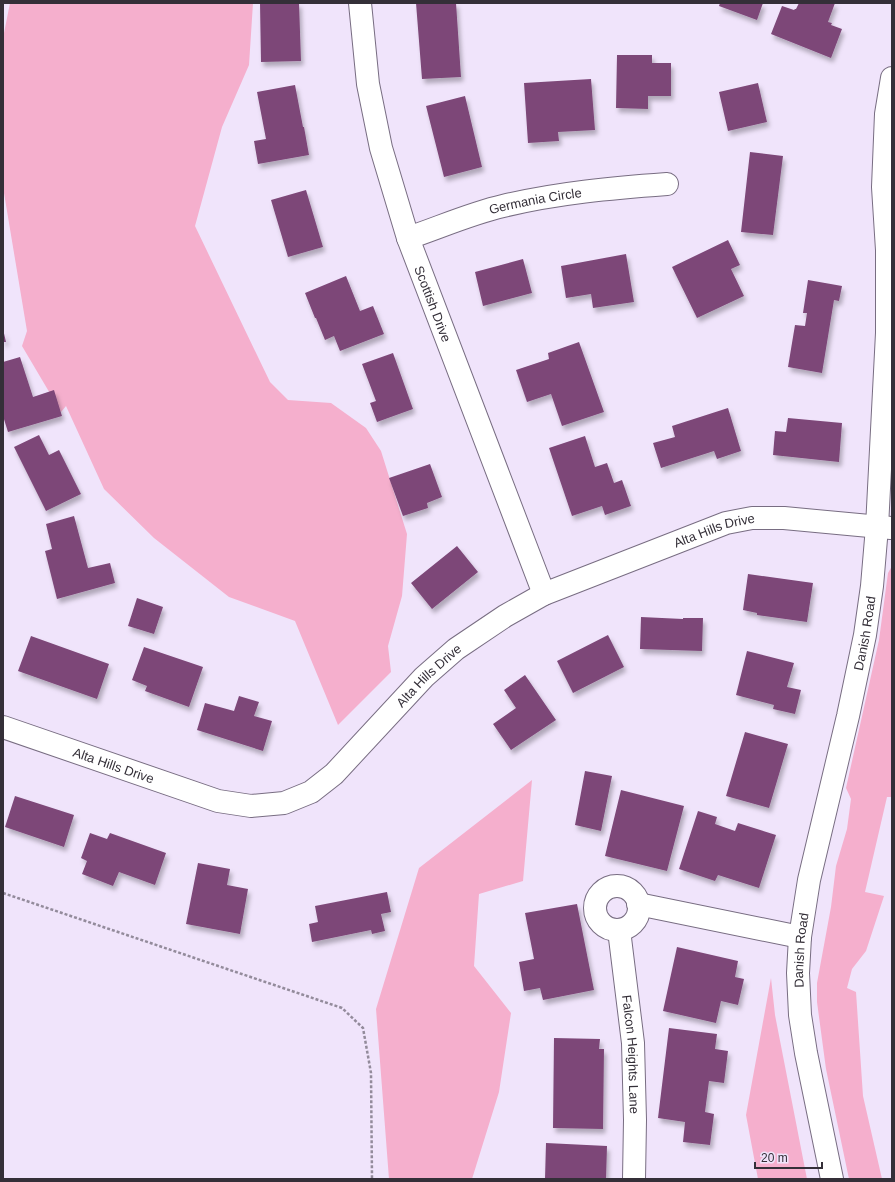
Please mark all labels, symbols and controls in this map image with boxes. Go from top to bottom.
street label: Germania Circle [487,185,582,217]
street label: Scottish Drive [412,264,454,344]
street label: Alta Hills Drive [671,510,756,550]
street label: Danish Road [850,595,878,672]
street label: Alta Hills Drive [393,640,464,710]
street label: Alta Hills Drive [71,744,156,786]
street label: Danish Road [790,912,811,988]
street label: Falcon Heights Lane [620,994,642,1114]
scale bar [755,1144,822,1170]
text: 20 m [761,1151,788,1165]

